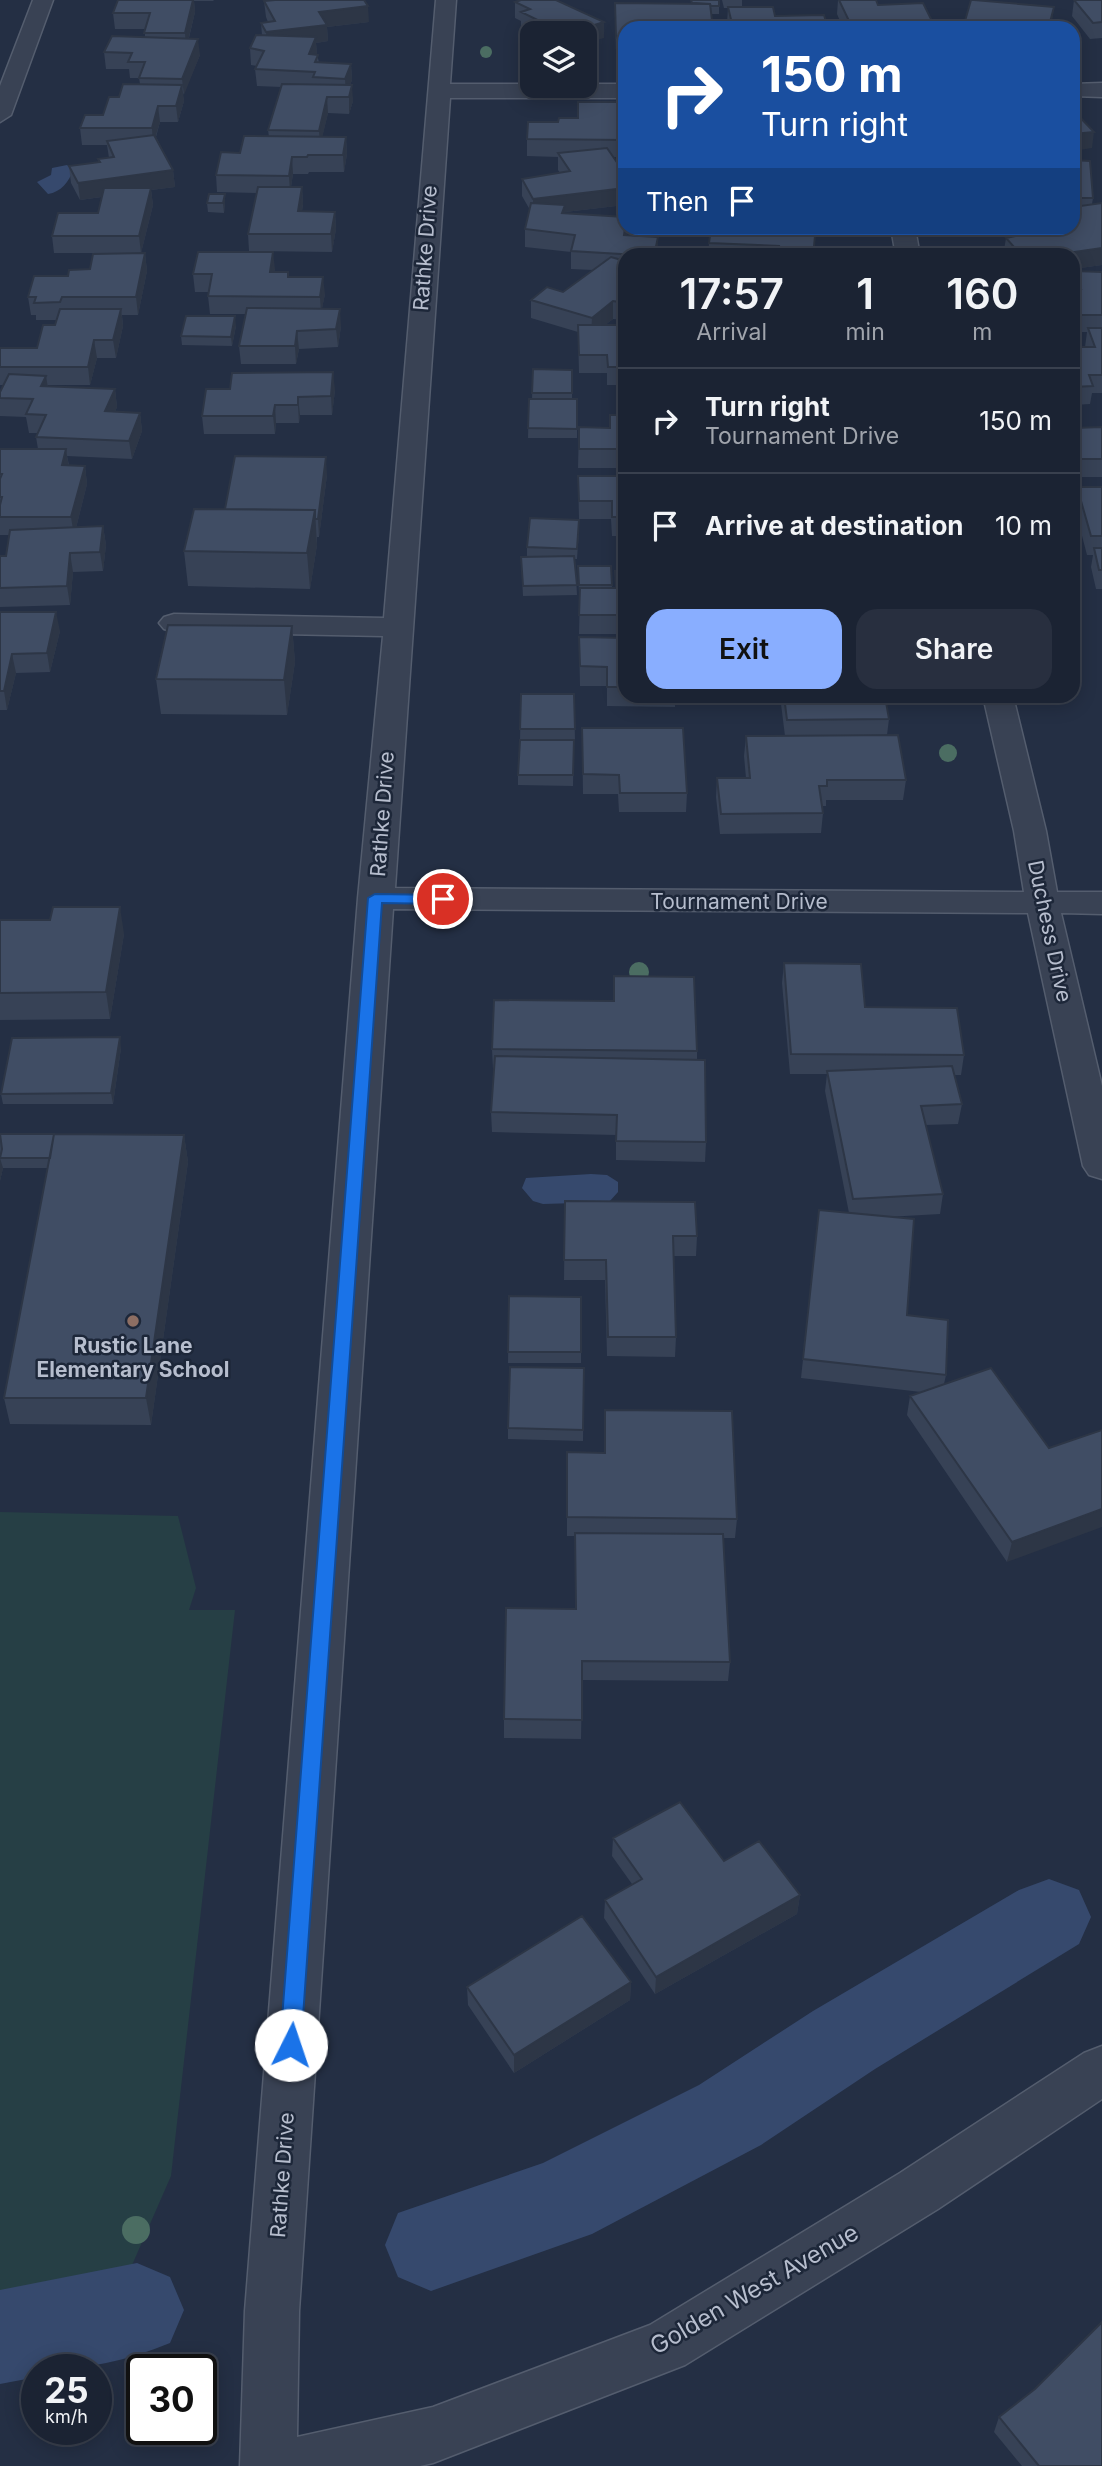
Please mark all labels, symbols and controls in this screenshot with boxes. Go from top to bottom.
map controls [520,21,597,98]
button: layers [520,21,597,98]
text: 150 m [761,45,903,104]
icon: right [646,49,737,140]
text: Turn right [761,105,908,144]
icon: arrive [723,182,761,220]
street label: Rathke Drive [408,184,442,312]
text: Then [646,186,709,217]
text: 17:57 [679,268,784,319]
text: 1 [856,268,874,319]
text: 160 [946,268,1019,319]
text: Arrival [696,318,767,346]
text: min [845,318,885,346]
text: m [972,318,992,346]
text: Turn right [705,391,830,422]
icon: right [646,402,684,440]
text: 150 m [979,405,1052,436]
text: Tournament Drive [705,422,899,450]
icon: arrive [646,507,684,545]
text: Arrive at destination [705,510,964,541]
text: 10 m [995,510,1052,541]
button: Exit [646,609,842,689]
button: Share [856,609,1052,689]
street label: Rathke Drive [365,750,399,878]
street label: Duchess Drive [1023,858,1077,1004]
pin [413,869,473,929]
icon: arrive [424,880,462,918]
street label: Tournament Drive [650,889,828,914]
marker: Rustic Lane Elementary School [125,1313,141,1329]
place label: Rustic Lane Elementary School [37,1333,229,1382]
position arrow [254,2008,328,2082]
street label: Rathke Drive [265,2111,299,2239]
street label: Golden West Avenue [645,2218,863,2360]
speed limit sign: 30 [126,2354,217,2445]
text: 25 [44,2369,89,2411]
text: km/h [45,2406,88,2427]

